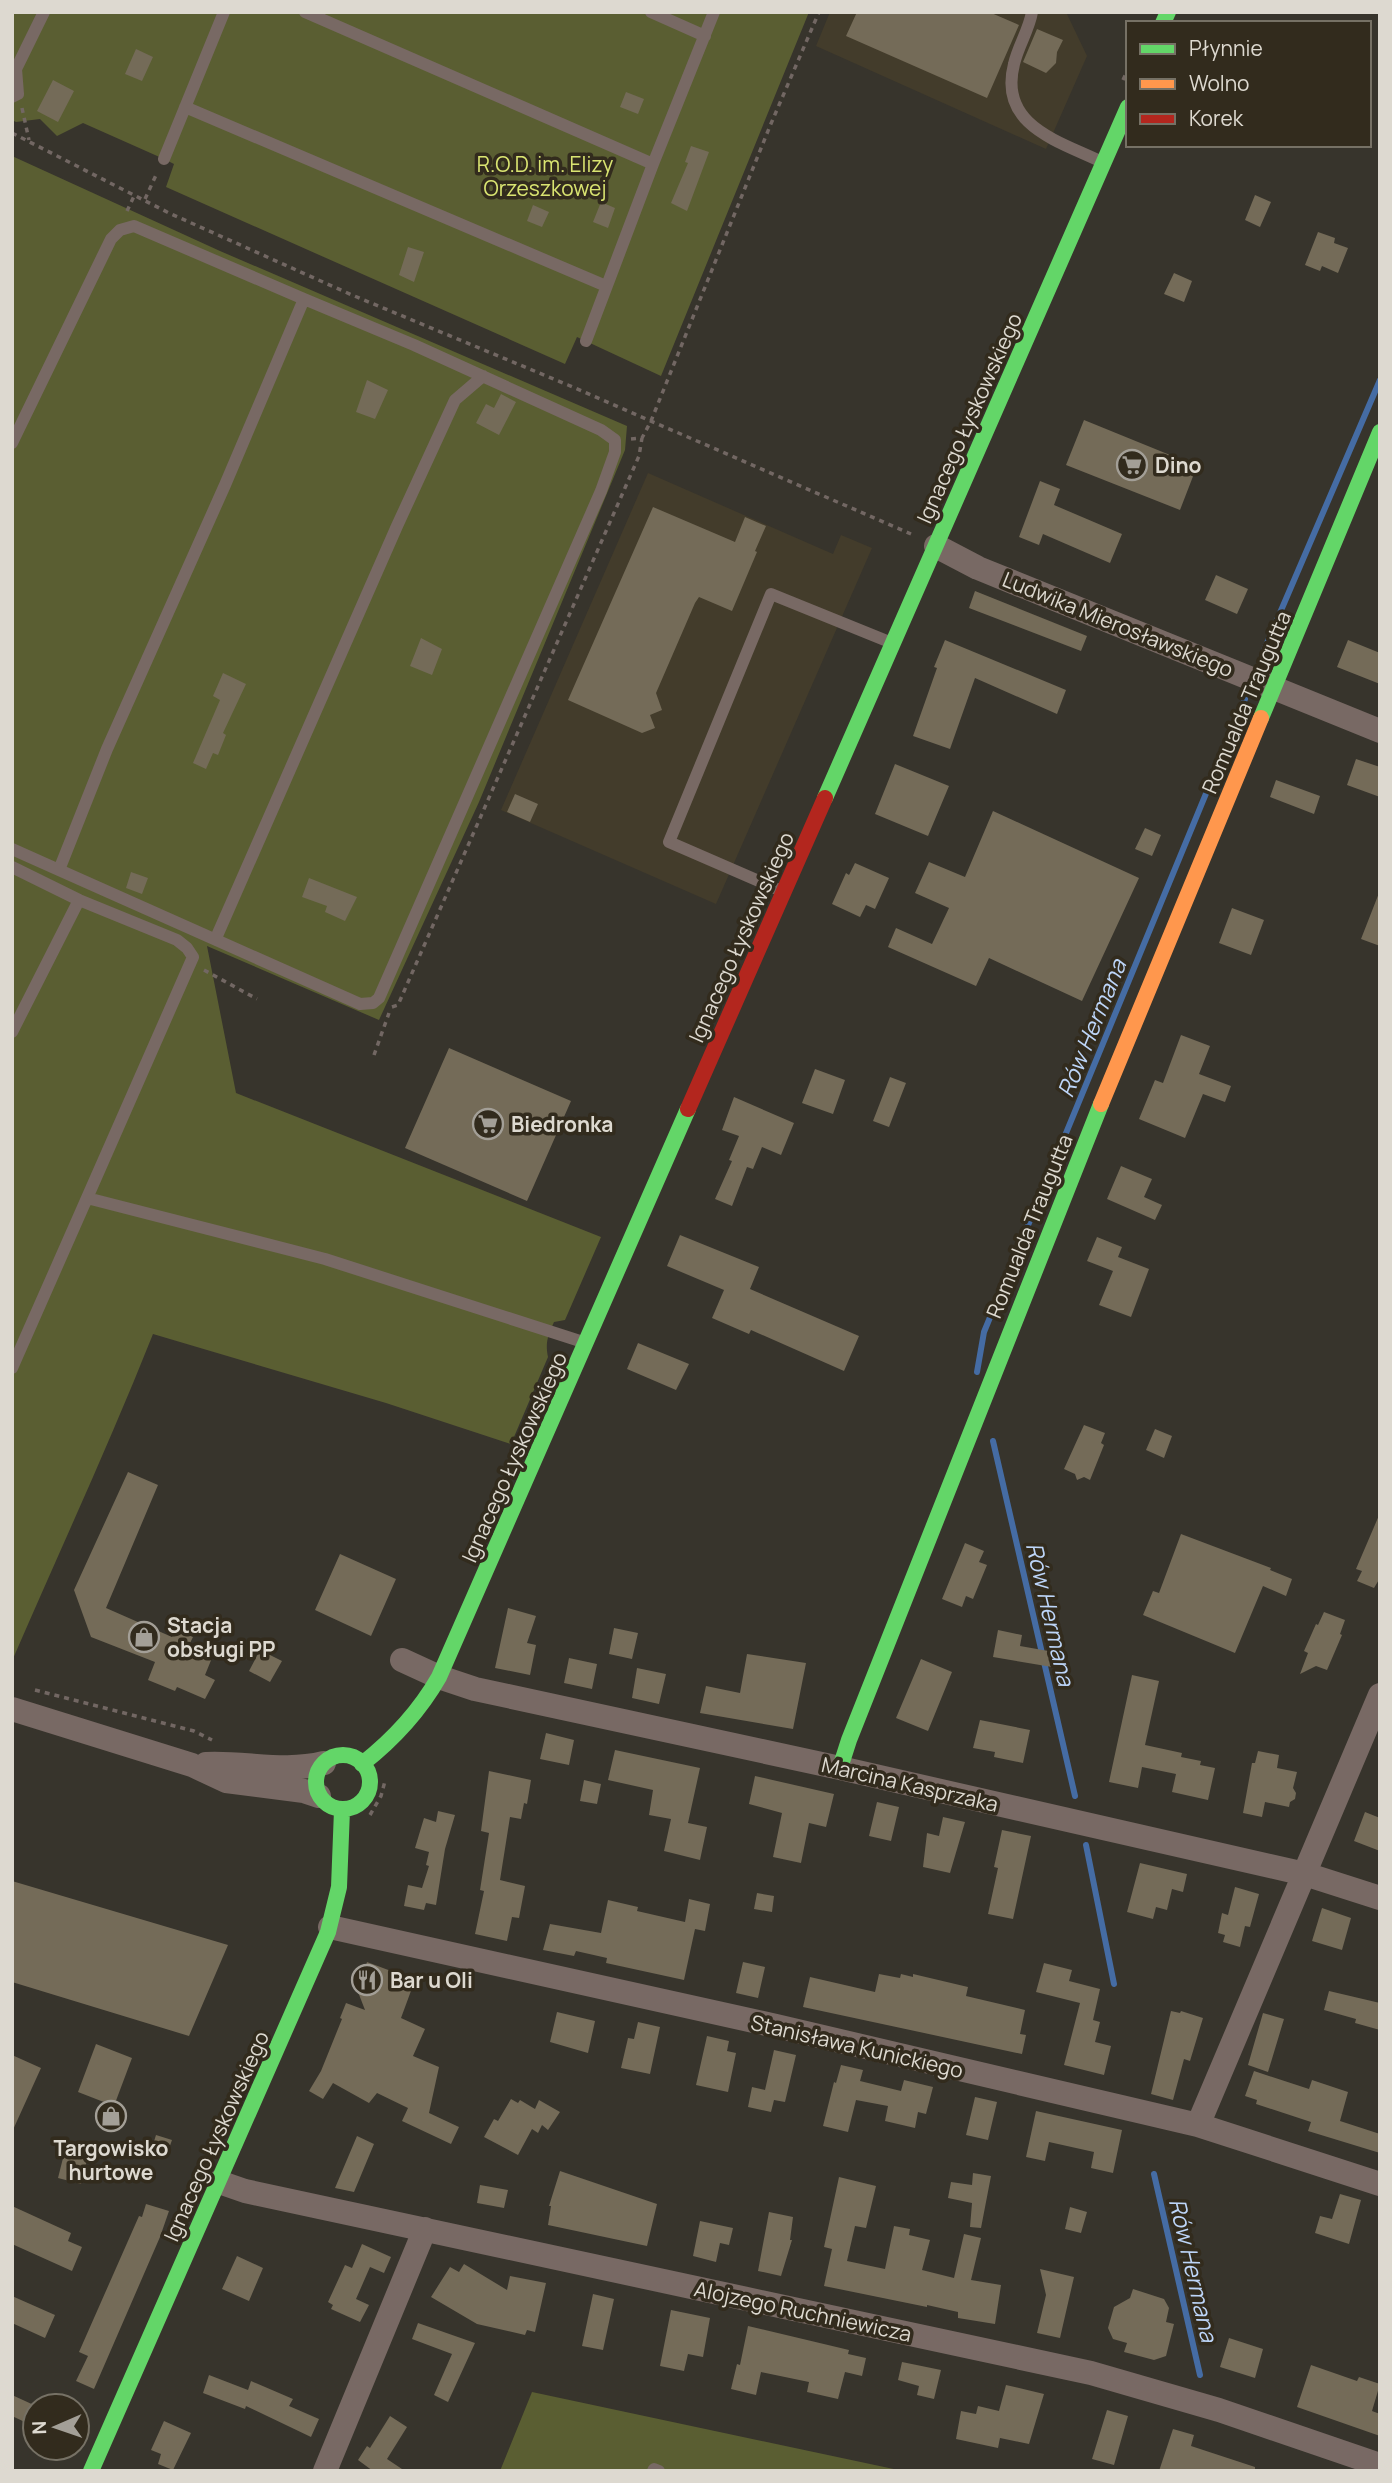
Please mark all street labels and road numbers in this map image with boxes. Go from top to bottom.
street label: Ignacego Łyskowskiego [910,308,1028,528]
street label: Ludwika Mierosławskiego [999,565,1237,683]
street label: Romualda Traugutta [1195,606,1297,798]
street label: Ignacego Łyskowskiego [682,827,800,1047]
street label: Romualda Traugutta [979,1130,1079,1322]
street label: Ignacego Łyskowskiego [455,1347,573,1567]
street label: Marcina Kasprzaka [819,1750,1001,1818]
street label: Stanisława Kunickiego [748,2008,966,2084]
street label: Ignacego Łyskowskiego [157,2026,275,2246]
street label: Alojzego Ruchniewicza [692,2274,914,2348]

